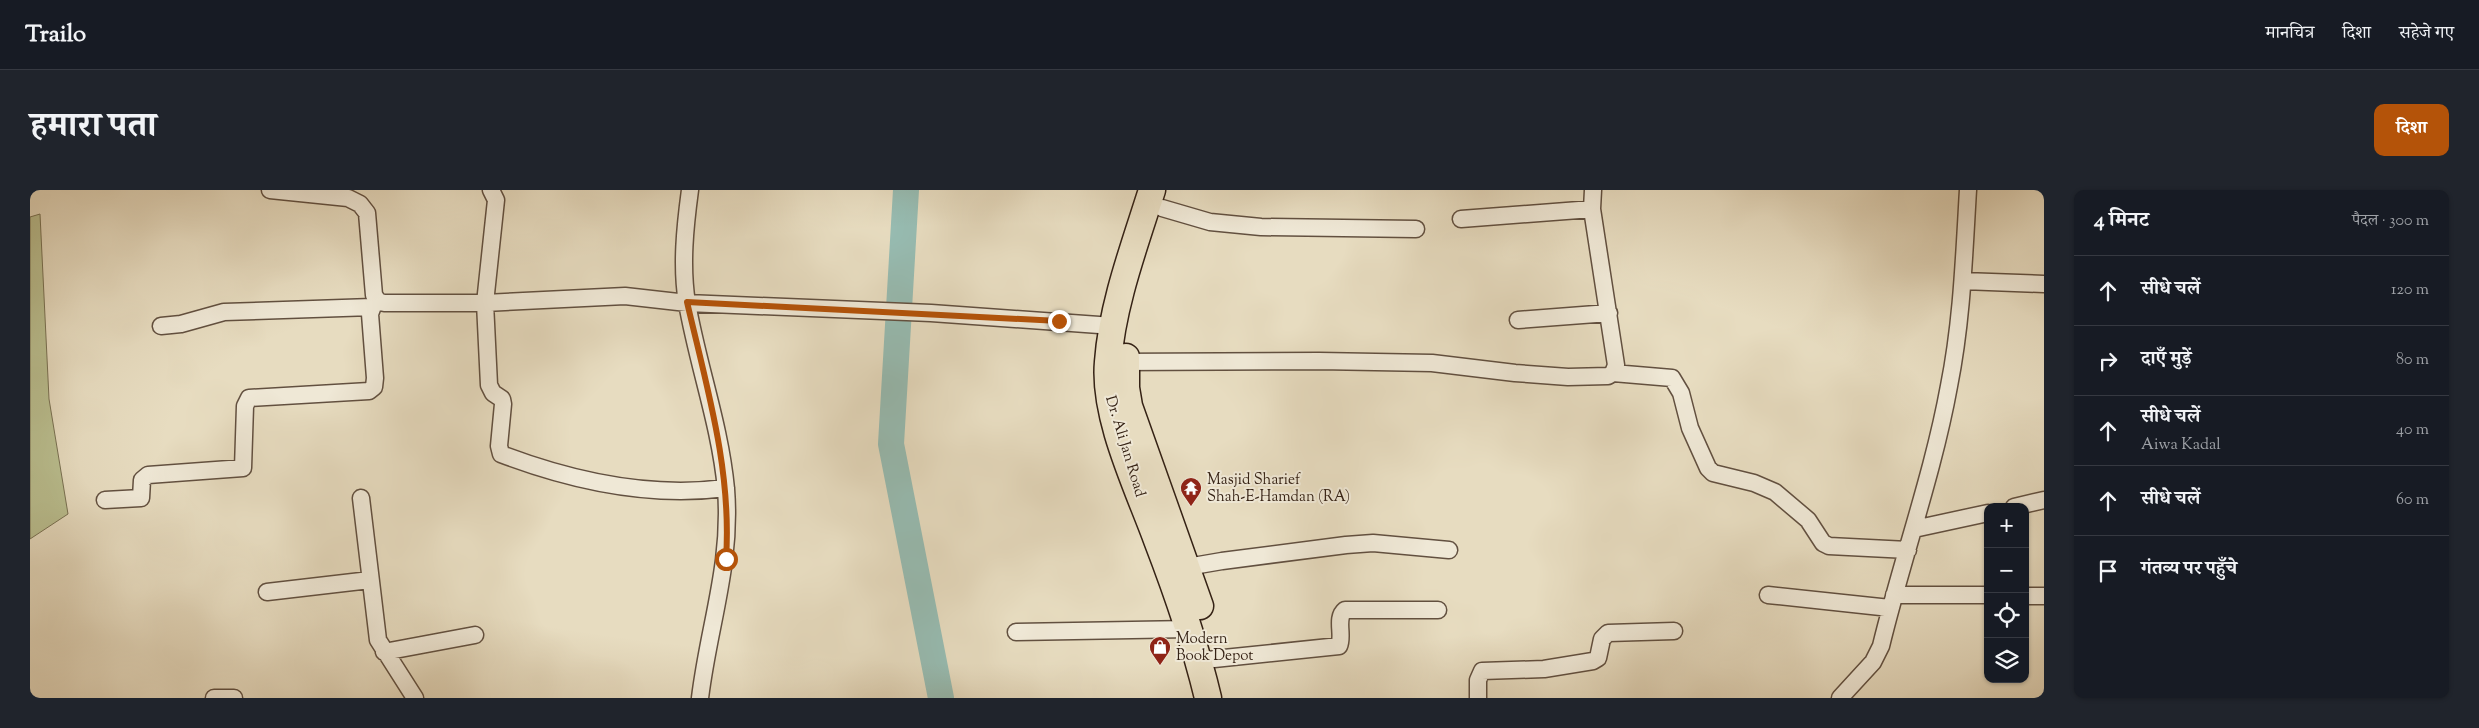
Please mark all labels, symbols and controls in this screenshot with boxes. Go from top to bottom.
text: Trailo [25,18,86,52]
text: मानचित्र [2266,21,2314,47]
text: दिशा [2342,21,2371,47]
text: सहेजे गए [2399,21,2454,47]
text: हमारा पता [30,102,157,153]
button: दिशा [2374,104,2449,156]
text: 4 मिनट [2094,206,2149,236]
text: पैदल · 300 m [2352,210,2429,233]
text: सीधे चलें [2141,276,2200,303]
icon: ahead [2094,277,2122,305]
text: 120 m [2391,279,2429,302]
route end [1048,310,1071,333]
text: दाएँ मुड़ें [2141,346,2192,373]
icon: right [2094,347,2122,375]
text: 80 m [2396,349,2429,372]
street label: Dr. Ali Jan Road [1099,393,1150,500]
text: सीधे चलें [2141,404,2200,431]
icon: ahead [2094,417,2122,445]
text: 40 m [2396,419,2429,442]
text: Aiwa Kadal [2141,434,2221,457]
place label: Masjid Sharief Shah-E-Hamdan (RA) [1207,470,1350,508]
temple icon: Masjid Sharief Shah-E-Hamdan (RA) [1179,476,1203,507]
text: सीधे चलें [2141,486,2200,513]
icon: ahead [2094,487,2122,515]
text: 60 m [2396,489,2429,512]
map controls [1984,503,2029,683]
button: + [1984,503,2029,548]
route start [715,548,738,571]
button: − [1984,548,2029,593]
text: गंतव्य पर पहुँचे [2141,556,2237,583]
icon: arrive [2094,557,2122,585]
button: locate [1984,593,2029,638]
place label: Modern Book Depot [1176,629,1253,667]
shop icon: Modern Book Depot [1148,635,1172,666]
button: layers [1984,638,2029,683]

